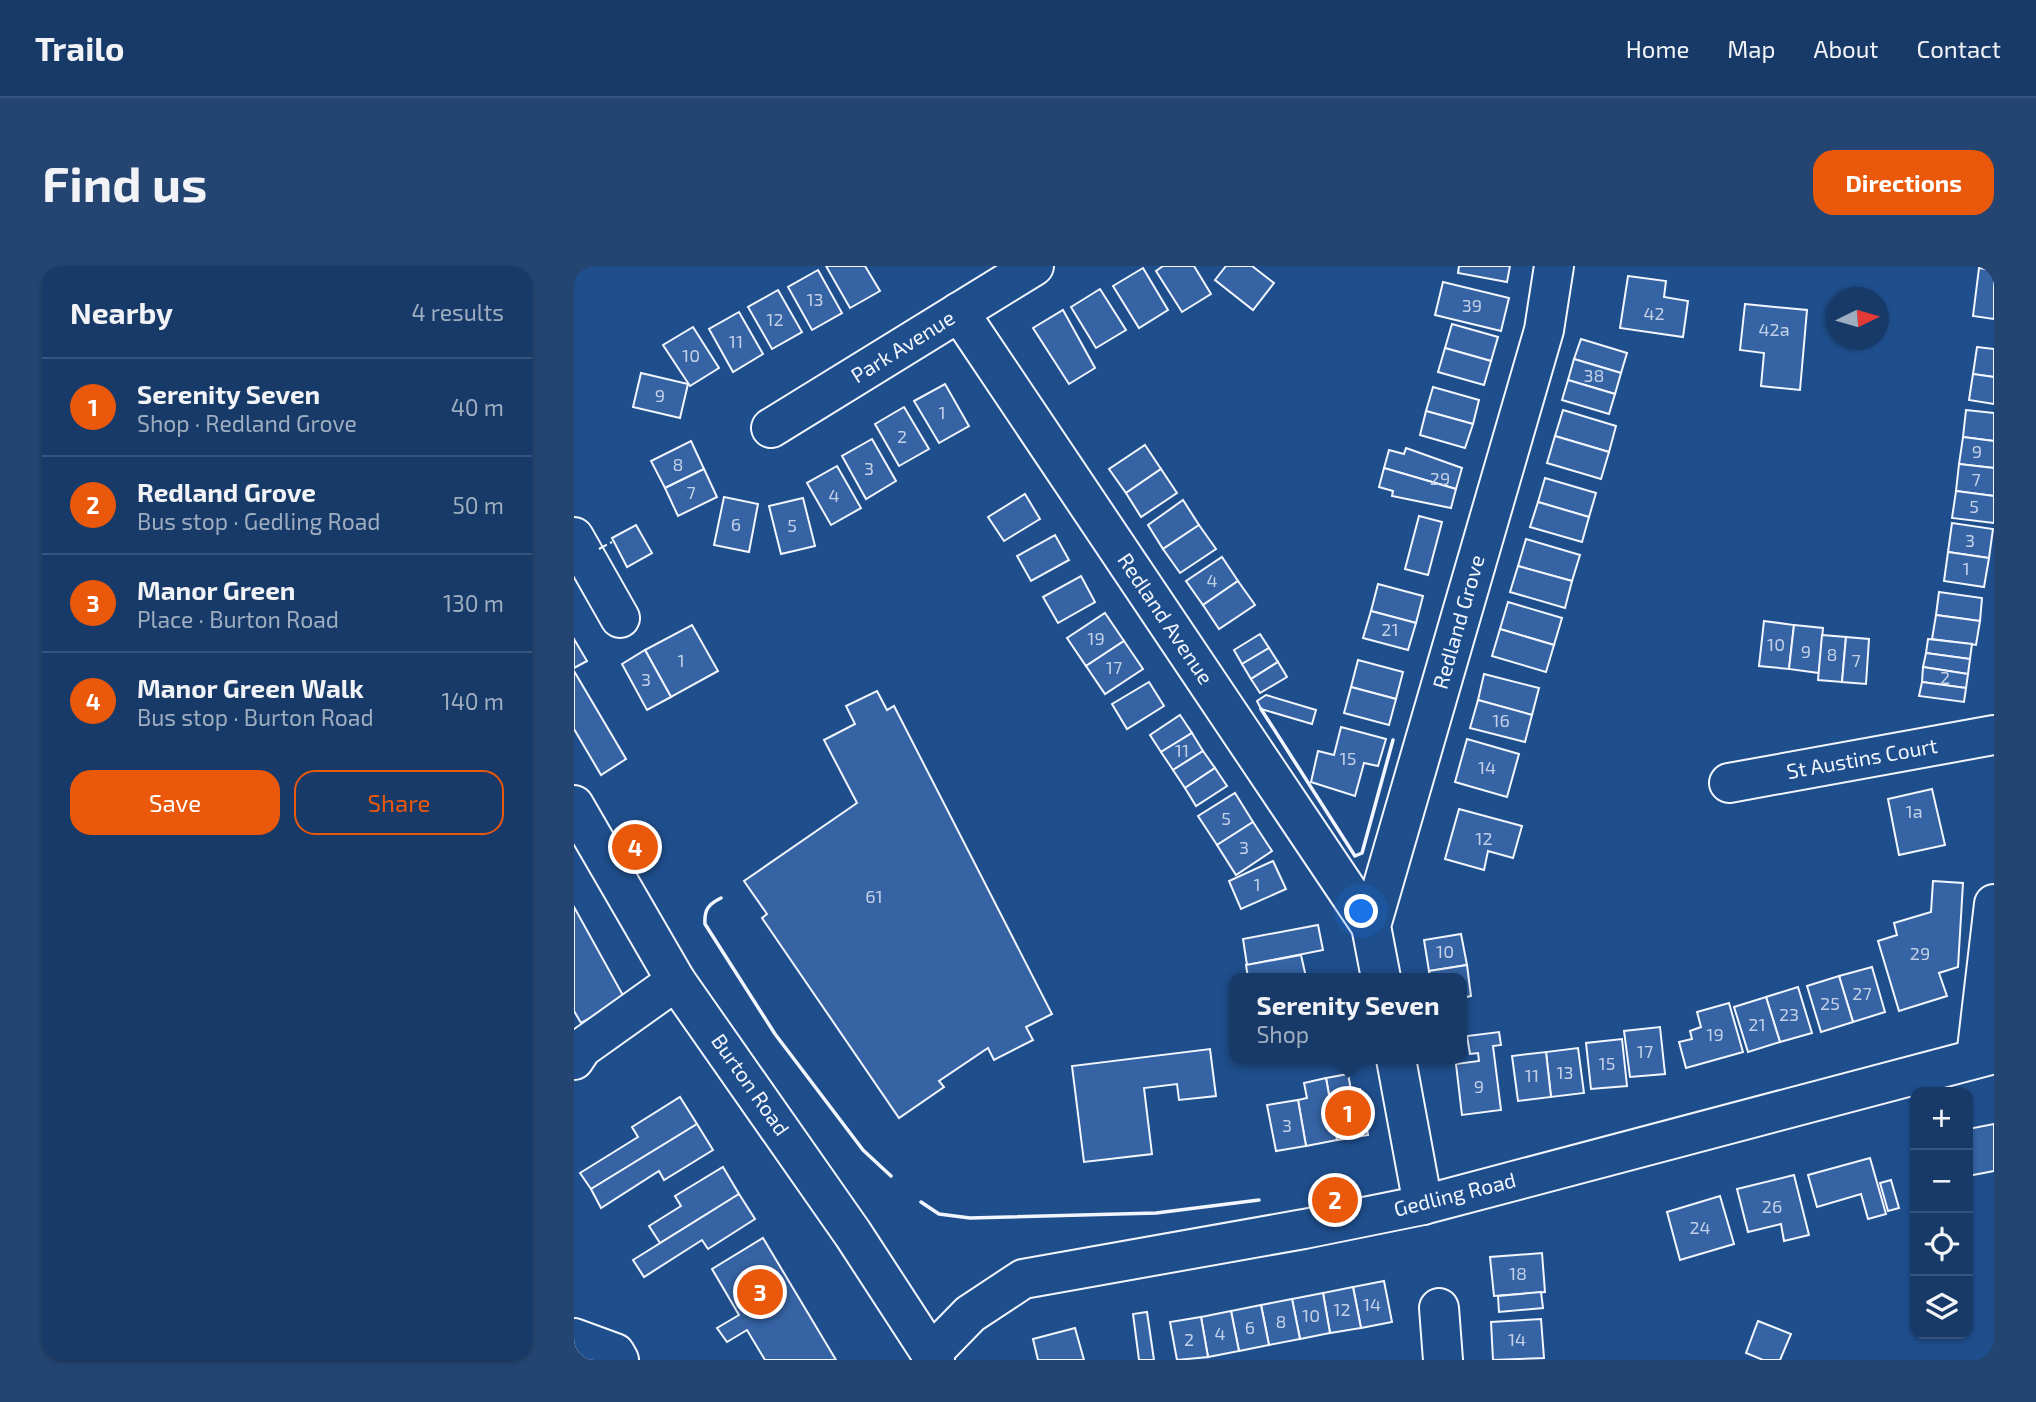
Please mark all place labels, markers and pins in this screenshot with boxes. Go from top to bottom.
pin: 4 [612,821,658,873]
pin: 1 [1325,1087,1371,1139]
pin: 2 [1312,1174,1358,1226]
pin: 3 [737,1266,783,1318]

